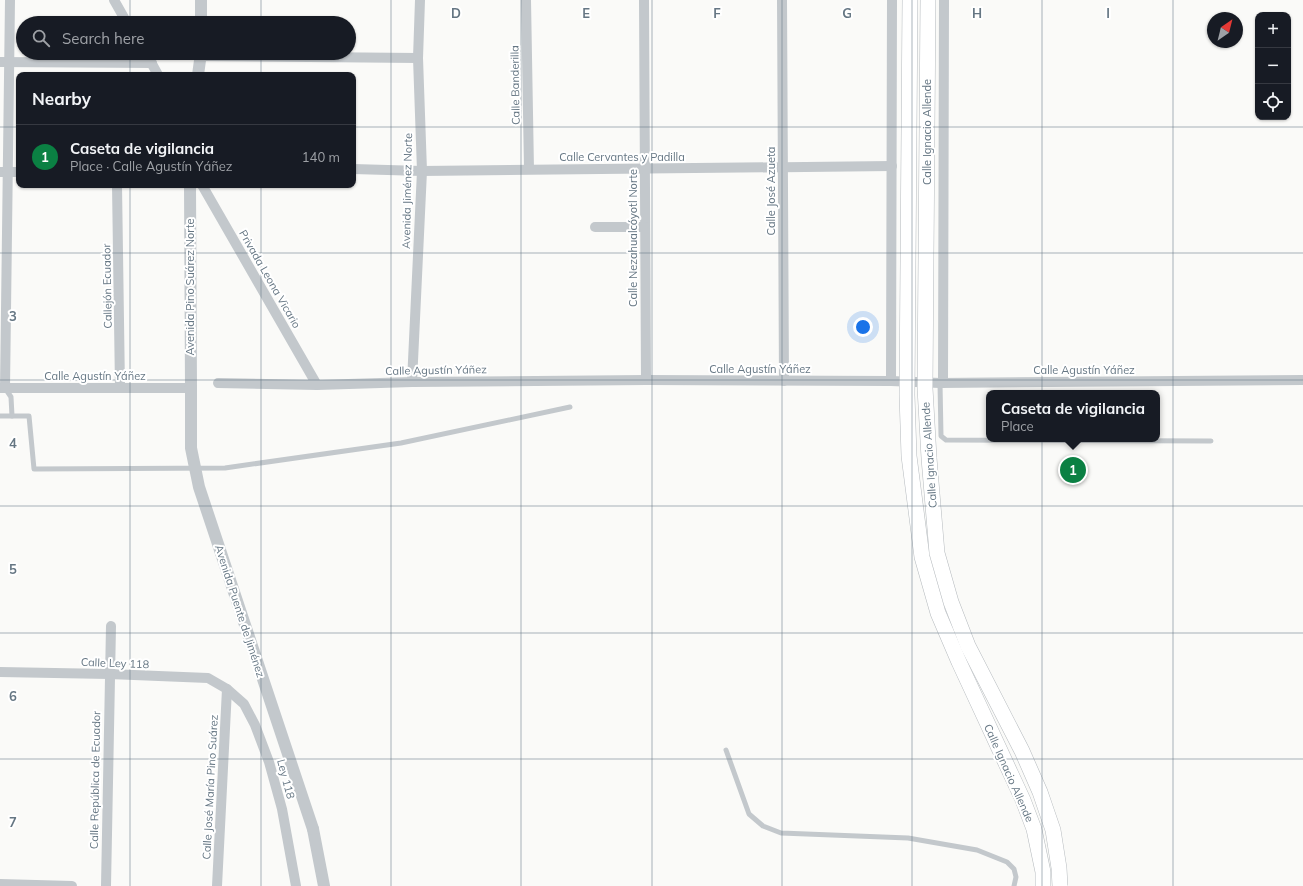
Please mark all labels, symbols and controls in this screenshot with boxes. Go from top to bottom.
text: D [451,5,461,21]
text: E [582,5,590,21]
text: F [713,5,721,21]
text: G [842,5,852,21]
text: H [972,5,982,21]
text: I [1106,5,1110,21]
north arrow [1207,12,1243,48]
map controls [1255,12,1291,120]
button: + [1255,12,1291,48]
search box [16,16,356,60]
icon: search [30,27,52,49]
text: Search here [62,29,144,48]
street label: Calle Banderilla [507,45,523,125]
button: − [1255,48,1291,84]
street label: Calle Ignacio Allende [920,79,934,185]
button: locate [1255,84,1291,120]
text: Nearby [32,88,91,109]
street label: Avenida Jiménez Norte [399,133,415,249]
text: Caseta de vigilancia [70,139,214,158]
street label: Calle José Azueta [764,147,778,235]
text: 1 [41,149,49,165]
text: 140 m [302,149,340,165]
street label: Calle Cervantes y Padilla [559,150,685,164]
text: Place · Calle Agustín Yáñez [70,158,233,174]
street label: Calle Nezahualcóyotl Norte [626,169,640,307]
street label: Avenida Pino Suárez Norte [183,219,197,355]
street label: Privada Leona Vicario [236,227,304,331]
street label: Callejón Ecuador [99,243,115,329]
text: 3 [9,308,17,324]
your location [853,317,873,337]
street label: Calle Agustín Yáñez [385,362,487,378]
street label: Calle Agustín Yáñez [709,362,811,376]
street label: Calle Agustín Yáñez [1033,363,1135,377]
street label: Calle Agustín Yáñez [44,369,146,383]
popup [986,390,1160,442]
text: Caseta de vigilancia [1001,399,1145,418]
street label: Calle Ignacio Allende [918,402,940,508]
text: Place [1001,418,1034,434]
text: 4 [9,435,17,451]
pin: 1 [1060,455,1086,485]
street label: Avenida Puente de Jiménez [212,543,268,679]
text: 5 [9,561,17,577]
street label: Calle Ley 118 [81,655,150,671]
text: 6 [9,688,17,704]
street label: Calle República de Ecuador [87,711,103,849]
street label: Calle José María Pino Suárez [199,714,221,860]
street label: Calle Ignacio Allende [981,722,1037,824]
street label: Ley 118 [274,758,298,801]
text: 7 [9,814,17,830]

